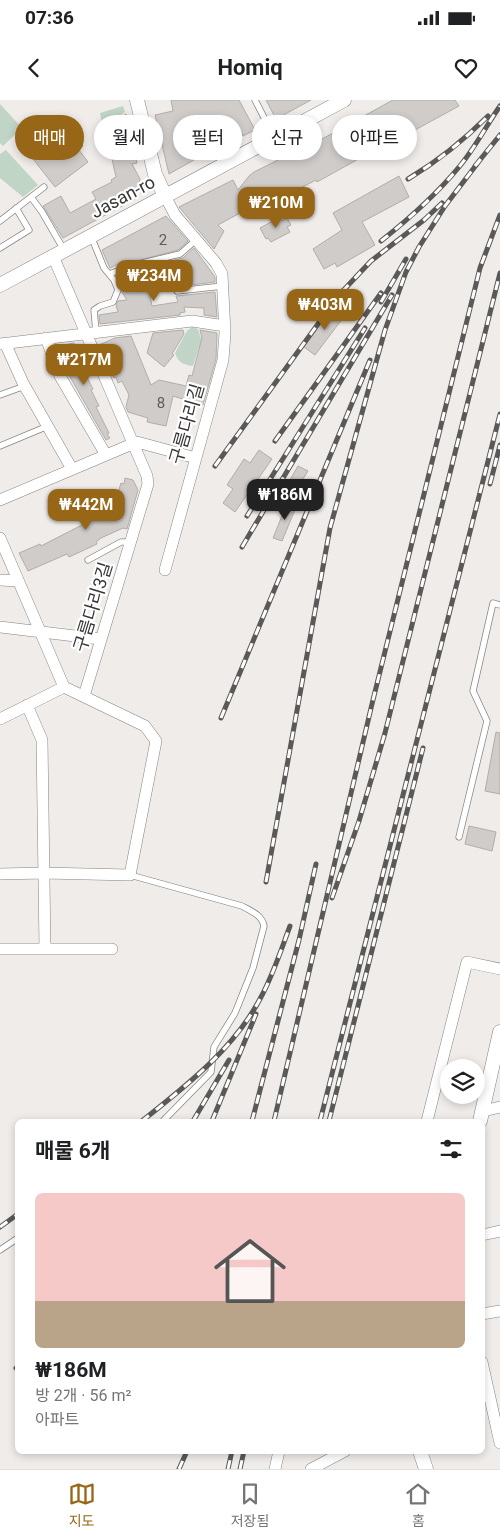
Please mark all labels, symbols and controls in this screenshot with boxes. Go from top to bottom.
text: 07:36 [25,6,74,29]
icon: back [20,54,48,82]
icon: heart [452,54,480,82]
text: Homiq [217,55,283,80]
chip: 매매 [15,115,84,160]
chip: 월세 [94,115,163,160]
chip: 필터 [173,115,242,160]
chip: 신규 [252,115,322,160]
chip: 아파트 [332,115,417,160]
street label: Jasan-ro [87,171,159,222]
pin: ₩210M [241,186,311,229]
text: ₩210M [249,193,303,212]
house number: 2 [159,231,167,249]
pin: ₩234M [119,260,189,302]
text: ₩234M [127,266,181,285]
pin: ₩403M [290,288,360,331]
text: ₩403M [298,295,352,314]
pin: ₩217M [49,344,119,386]
text: ₩217M [57,350,111,369]
street label: 구름다리길 [165,381,208,467]
house number: 8 [157,394,165,412]
pin: ₩186M [250,478,320,521]
text: ₩186M [258,485,312,504]
pin: ₩442M [51,488,121,531]
text: ₩442M [59,495,113,514]
street label: 구름다리3길 [69,559,116,654]
map controls [440,1059,485,1104]
button: layers [440,1059,485,1104]
icon: filters [437,1135,465,1163]
text: 매물 6개 [35,1139,110,1163]
icon: home [205,1226,295,1316]
text: ₩186M [35,1358,107,1382]
text: 방 2개 · 56 m² [35,1386,131,1405]
text: 아파트 [35,1410,79,1429]
tab: 지도 [68,1480,96,1530]
tab: 저장됨 [231,1480,269,1530]
tab: 홈 [404,1480,432,1530]

